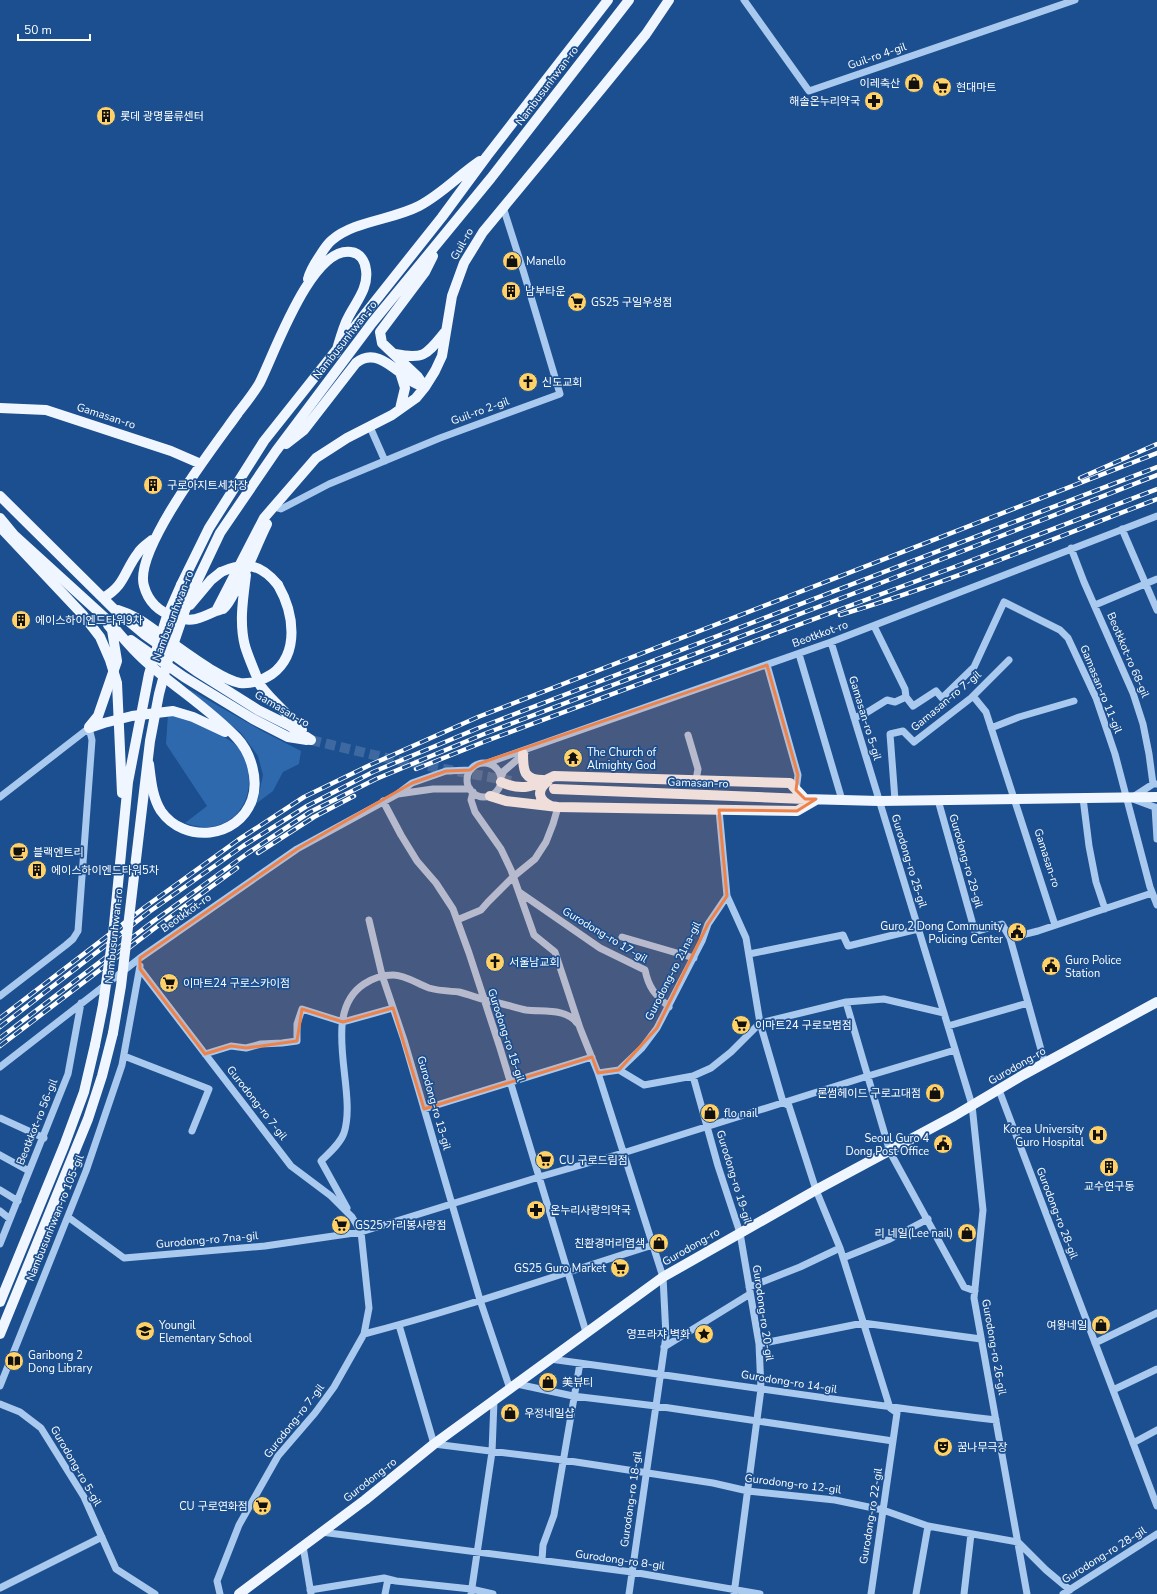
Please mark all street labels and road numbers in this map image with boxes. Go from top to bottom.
street label: Guil-ro 4-gil [846,39,909,73]
street label: Nambusunhwan-ro [512,43,582,129]
street label: Guil-ro [447,225,477,263]
street label: Nambusunhwan-ro [310,298,380,382]
street label: Guil-ro 2-gil [449,393,512,428]
street label: Gamasan-ro [75,399,137,433]
street label: Nambusunhwan-ro [149,569,197,663]
street label: Beotkkot-ro 68-gil [1103,610,1153,701]
street label: Beotkkot-ro [790,617,850,651]
street label: Gamasan-ro 11-gil [1076,643,1126,736]
street label: Gamasan-ro 7-gil [908,667,985,735]
street label: Gamasan-ro 5-gil [845,674,885,763]
street label: Gamasan-ro [252,687,312,731]
street label: Gamasan-ro [667,774,729,792]
street label: Gurodong-ro 25-gil [888,812,931,910]
street label: Gurodong-ro 29-gil [945,812,987,910]
street label: Gamasan-ro [1030,827,1064,889]
street label: Nambusunhwan-ro [102,888,126,984]
street label: Beotkkot-ro [158,890,214,936]
street label: Gurodong-ro 17-gil [560,904,651,967]
street label: Gurodong-ro 21na-gil [642,918,705,1023]
street label: Gurodong-ro 15-gil [484,986,528,1084]
street label: Gurodong-ro [986,1044,1048,1088]
street label: Gurodong-ro 13-gil [413,1054,455,1152]
street label: Gurodong-ro 7-gil [223,1063,291,1144]
street label: Beotkkot-ro 56-gil [13,1076,61,1167]
street label: Gurodong-ro 19-gil [713,1128,756,1226]
street label: Nambusunhwan-ro 105-gil [23,1152,88,1284]
street label: Gurodong-ro 28-gil [1033,1165,1082,1262]
street label: Gurodong-ro [660,1225,722,1269]
street label: Gurodong-ro 7na-gil [155,1228,259,1252]
street label: Gurodong-ro 20-gil [749,1264,777,1363]
street label: Gurodong-ro 26-gil [978,1298,1010,1397]
street label: Gurodong-ro 14-gil [740,1367,839,1397]
street label: Gurodong-ro 7-gil [260,1380,328,1461]
street label: Gurodong-ro 5-gil [47,1423,105,1510]
street label: Gurodong-ro 18-gil [617,1449,645,1548]
street label: Gurodong-ro [340,1454,400,1506]
street label: Gurodong-ro 22-gil [856,1466,886,1565]
street label: Gurodong-ro 12-gil [744,1471,843,1497]
street label: Gurodong-ro 28-gil [1059,1523,1150,1587]
street label: Gurodong-ro 8-gil [574,1546,667,1574]

